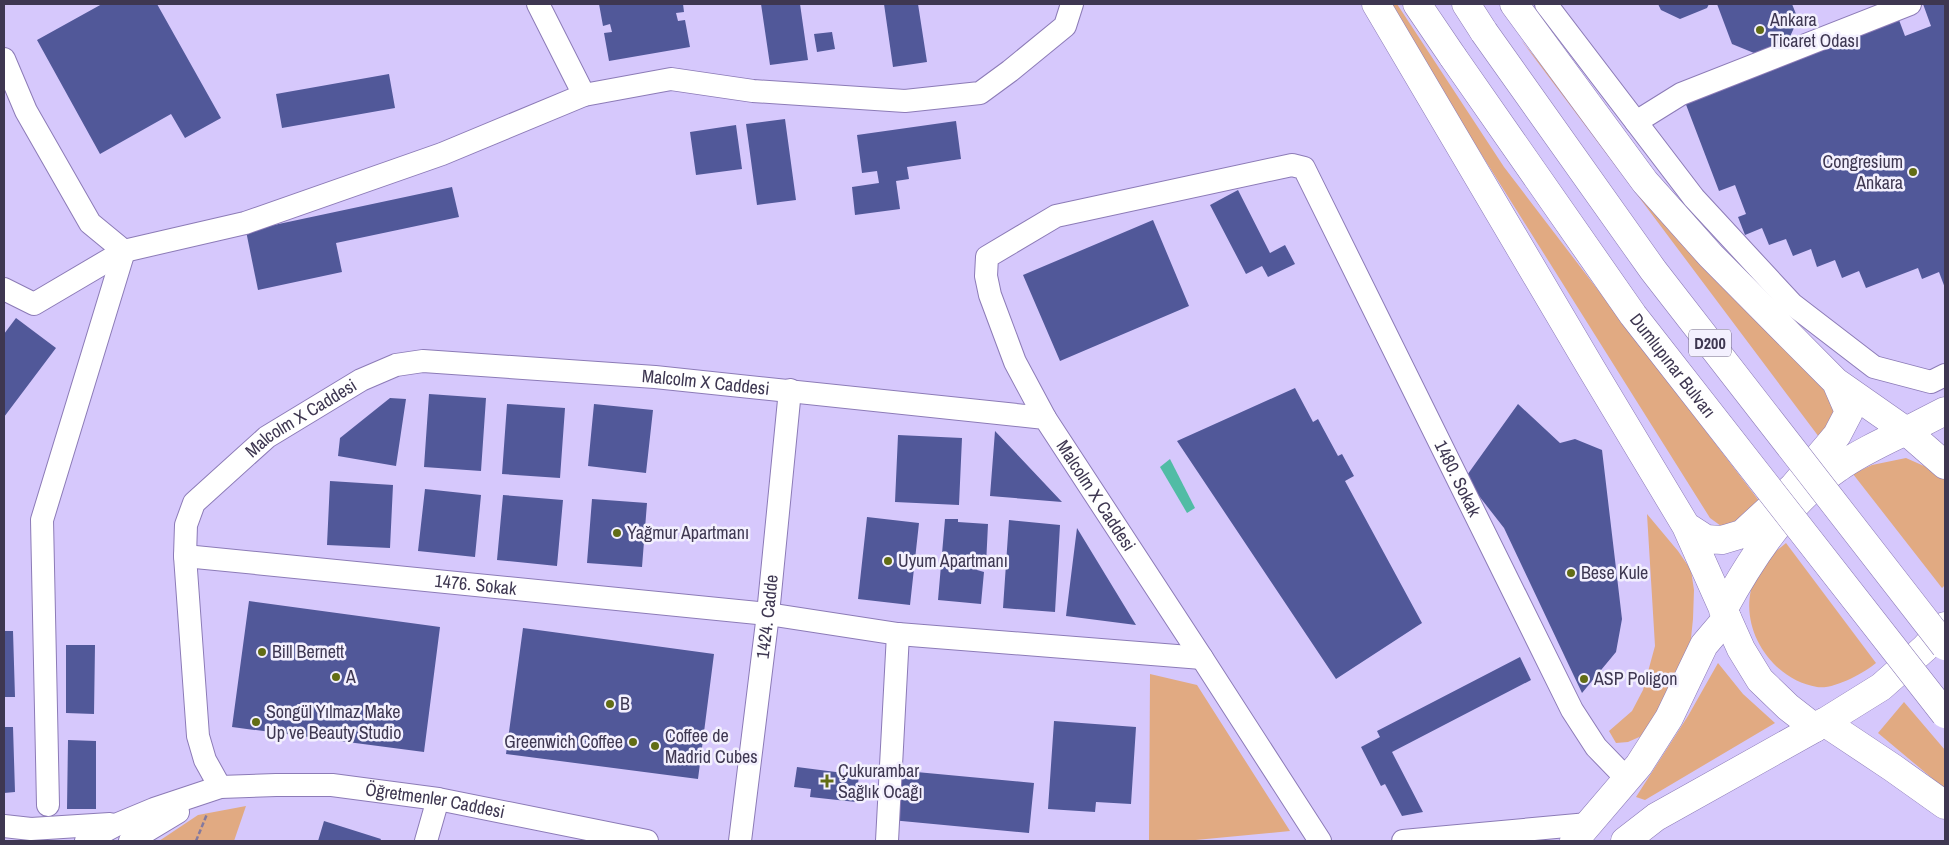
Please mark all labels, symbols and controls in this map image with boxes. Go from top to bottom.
place label: Ankara Ticaret Odası [1769,7,1859,53]
marker: Ankara Ticaret Odası [1754,24,1766,36]
place label: Congresium Ankara [1823,149,1903,195]
marker: Congresium Ankara [1907,166,1919,178]
street label: Dumlupınar Bulvarı [1624,308,1722,423]
road number: D200 [1689,329,1731,356]
street label: Malcolm X Caddesi [641,363,771,401]
street label: Malcolm X Caddesi [240,373,361,463]
street label: Malcolm X Caddesi [1051,435,1142,556]
street label: 1480. Sokak [1429,436,1488,521]
place label: Yağmur Apartmanı [627,520,749,545]
marker: Yağmur Apartmanı [611,527,623,539]
place label: Uyum Apartmanı [898,548,1008,573]
marker: Uyum Apartmanı [882,555,894,567]
place label: Bese Kule [1581,560,1648,585]
marker: Bese Kule [1565,567,1577,579]
street label: 1476. Sokak [433,568,518,601]
street label: 1424. Cadde [750,573,784,660]
place label: Bill Bernett [272,639,344,664]
marker: Bill Bernett [256,646,268,658]
place label: A [345,664,356,689]
place label: ASP Poligon [1593,666,1677,691]
marker: A [330,671,342,683]
marker: ASP Poligon [1578,673,1590,685]
place label: B [620,691,630,716]
marker: B [604,698,616,710]
place label: Songül Yılmaz Make Up ve Beauty Studio [266,699,401,745]
marker: Songül Yılmaz Make Up ve Beauty Studio [250,716,262,728]
place label: Coffee de Madrid Cubes [665,723,758,769]
place label: Greenwich Coffee [504,729,623,754]
marker: Greenwich Coffee [627,736,639,748]
marker: Coffee de Madrid Cubes [649,740,661,752]
place label: Çukurambar Sağlık Ocağı [838,758,923,804]
marker: Çukurambar Sağlık Ocağı [820,774,834,788]
street label: Öğretmenler Caddesi [364,777,507,824]

